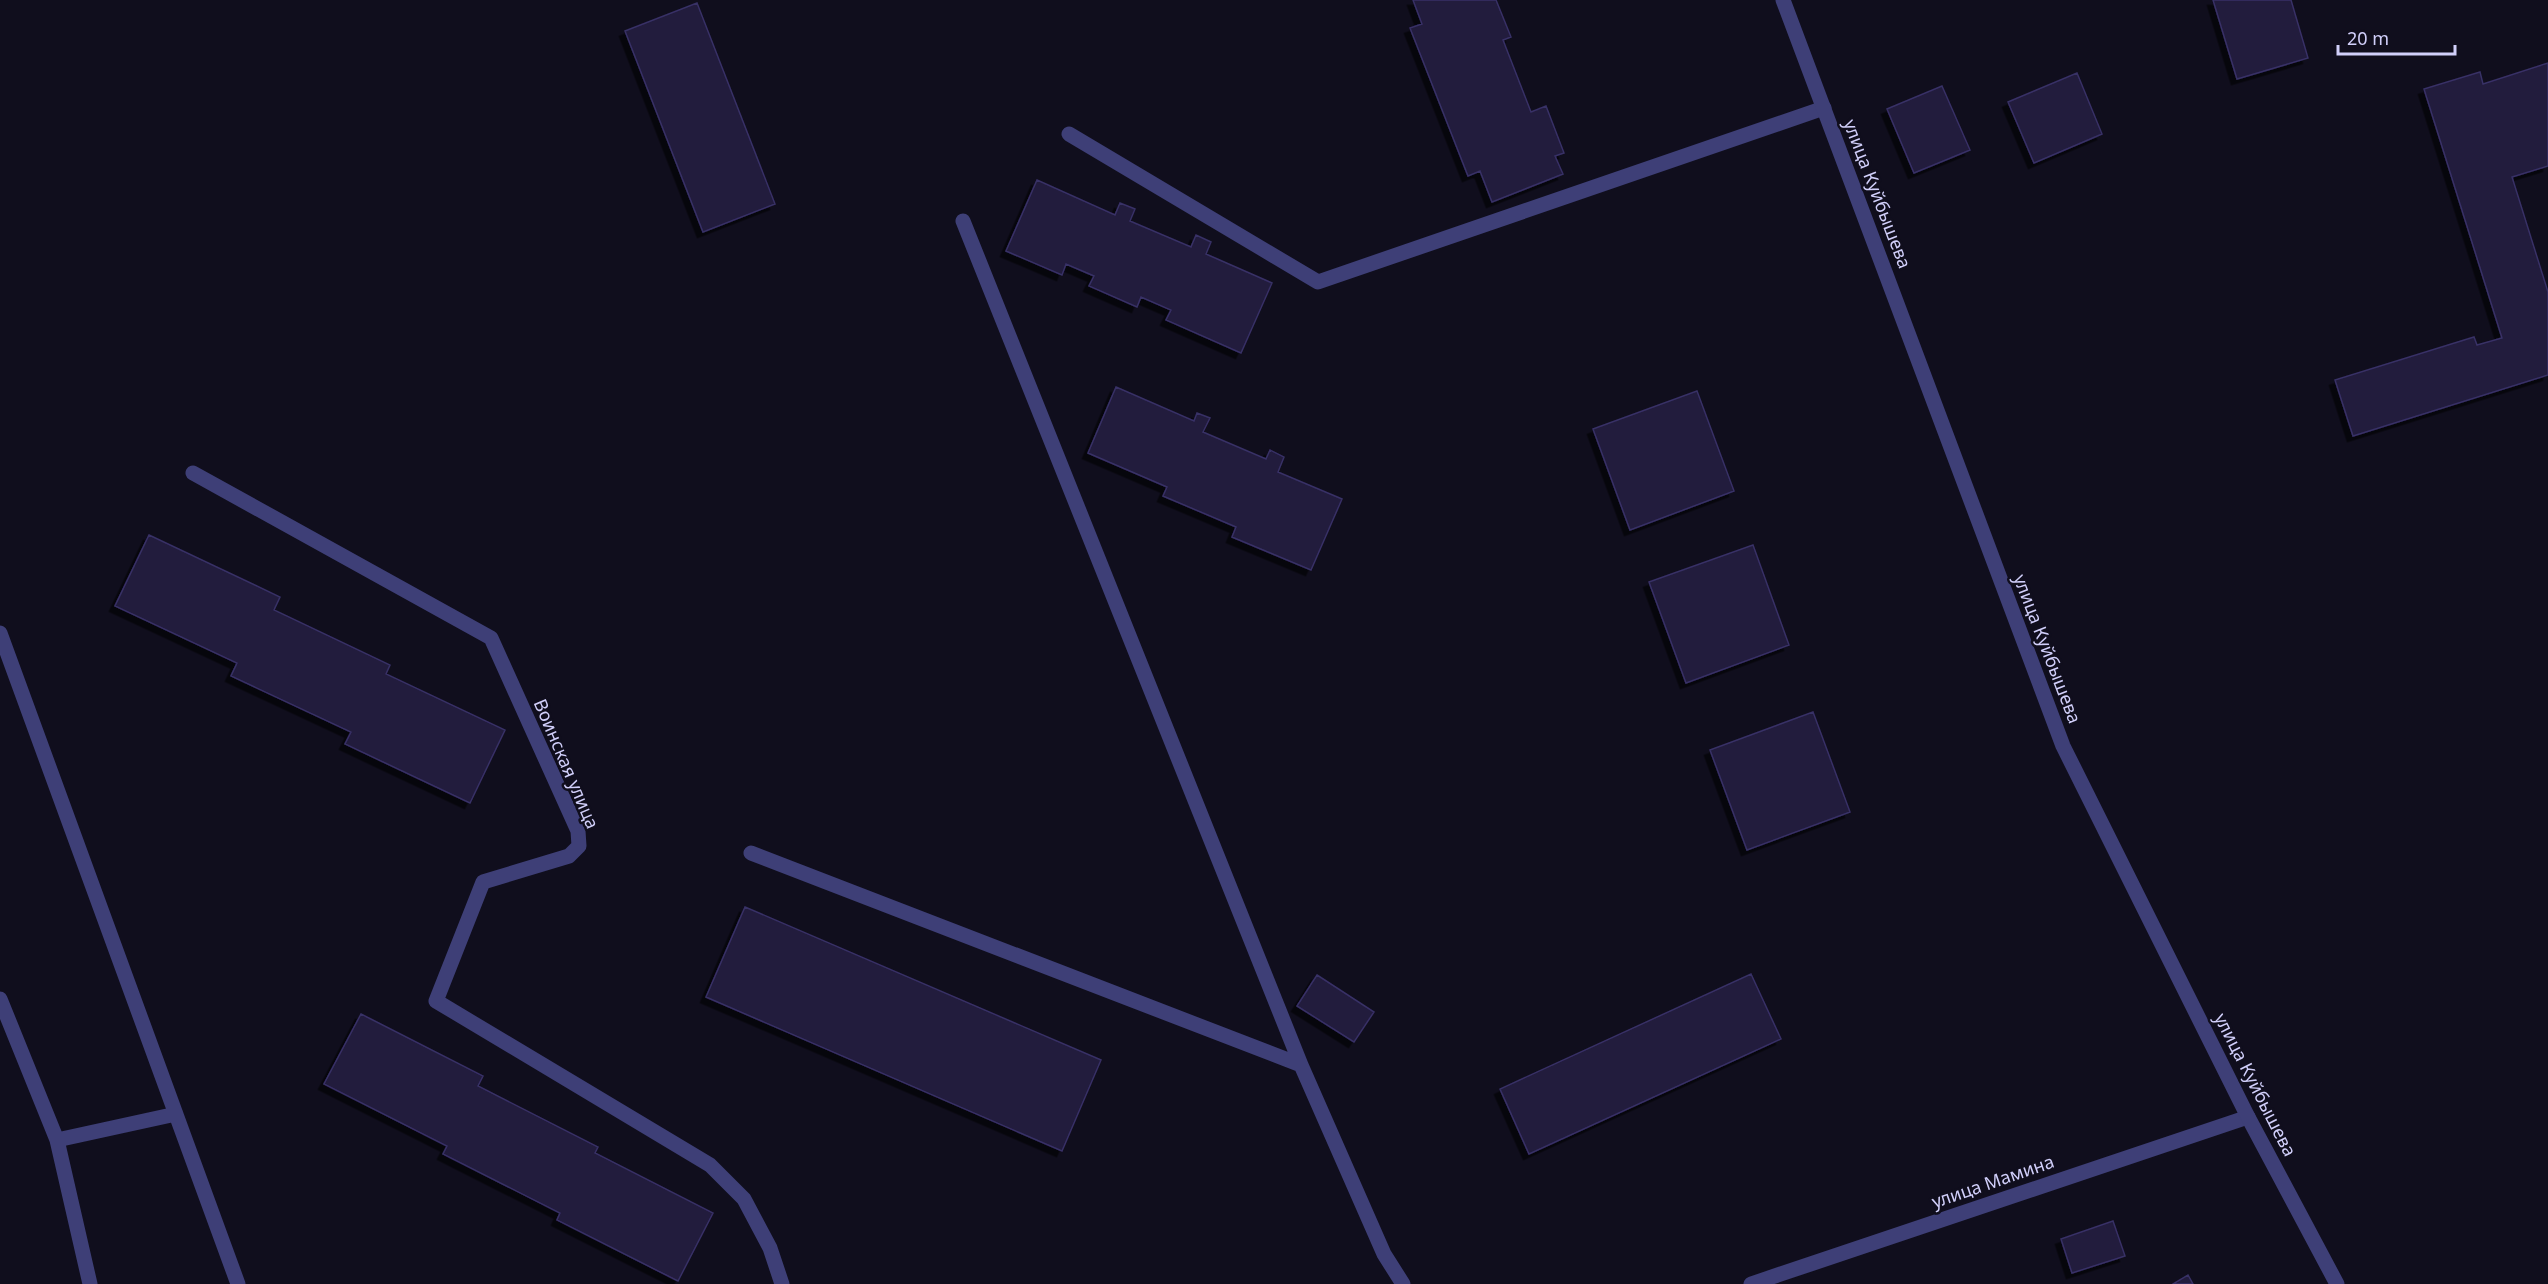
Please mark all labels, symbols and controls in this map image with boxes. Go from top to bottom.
scale bar [2338,18,2455,56]
text: 20 m [2347,26,2389,50]
street label: улица Куйбышева [1838,116,1917,272]
street label: улица Куйбышева [2008,571,2087,727]
street label: Воинская улица [529,695,605,832]
street label: улица Куйбышева [2209,1009,2302,1160]
street label: улица Мамина [1928,1149,2057,1213]

